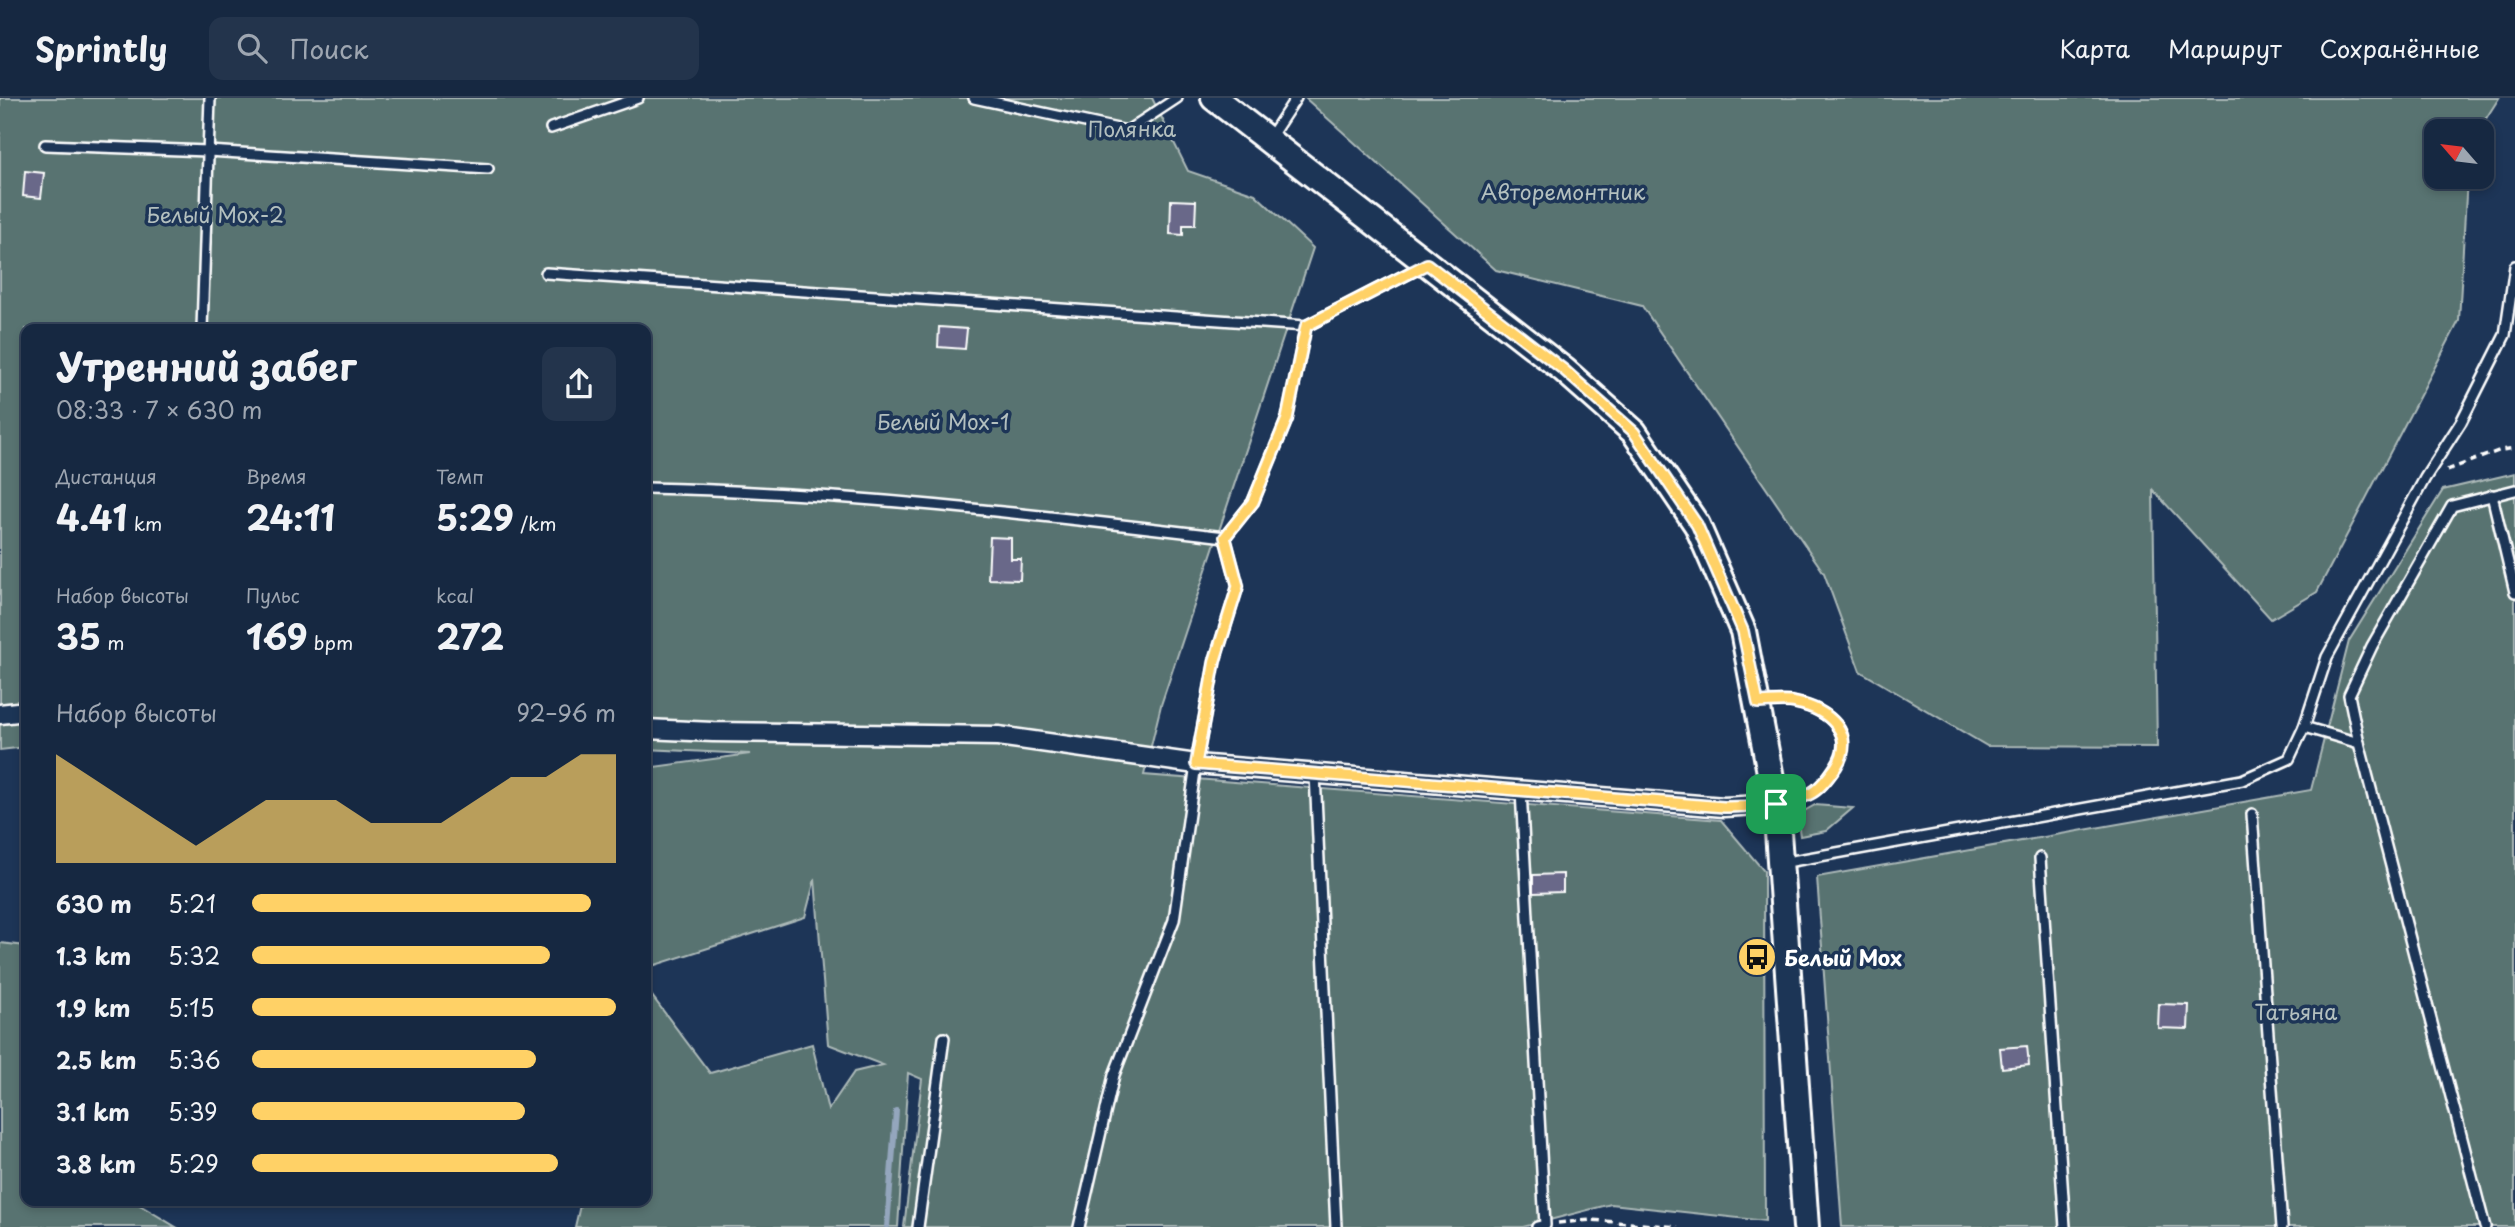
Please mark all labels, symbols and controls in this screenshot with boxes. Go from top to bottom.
search box [209,17,699,80]
text: Sprintly [35,23,167,73]
icon: search [233,29,271,67]
text: Поиск [289,29,368,68]
text: Карта [2059,30,2130,66]
text: Маршрут [2168,30,2282,66]
text: Сохранённые [2320,30,2480,66]
park label: Полянка [1088,112,1176,144]
north arrow [2424,119,2494,189]
map controls [2424,119,2494,189]
park label: Авторемонтник [1481,175,1646,207]
park label: Белый Мох-2 [146,198,284,230]
text: Утренний забег [56,337,356,394]
button: share [542,347,616,421]
text: 08:33 · 7 × 630 m [56,392,263,427]
park label: Белый Мох-1 [877,405,1009,437]
text: Дистанция [56,462,157,490]
text: Время [246,462,307,490]
text: Темп [436,462,484,490]
text: 4.41 [56,490,128,543]
text: 24:11 [246,490,335,543]
text: 5:29 [436,490,514,543]
text: km [128,509,162,537]
text: /km [514,509,557,537]
text: Набор высоты [56,581,189,609]
text: Пульс [246,581,300,609]
text: kcal [436,581,474,609]
text: 35 [56,609,101,662]
text: 169 [246,609,308,662]
text: 272 [436,609,504,662]
text: m [101,628,125,656]
text: bpm [308,628,353,656]
text: Набор высоты [56,695,217,730]
text: 92–96 m [516,695,616,730]
pin [1746,774,1806,834]
icon: arrive [1757,785,1795,823]
text: 630 m [56,886,132,921]
text: 5:21 [168,886,216,921]
bus stop icon: Белый Мох [1736,936,1778,978]
text: 1.3 km [56,938,131,973]
text: 5:32 [168,938,220,973]
place label: Белый Мох [1784,941,1902,973]
text: 1.9 km [56,990,130,1025]
text: 5:15 [168,990,214,1025]
park label: Татьяна [2255,995,2337,1027]
text: 2.5 km [56,1042,136,1077]
text: 5:36 [168,1042,221,1077]
text: 3.1 km [56,1094,130,1129]
text: 5:39 [168,1094,218,1129]
text: 3.8 km [56,1146,136,1181]
text: 5:29 [168,1146,219,1181]

